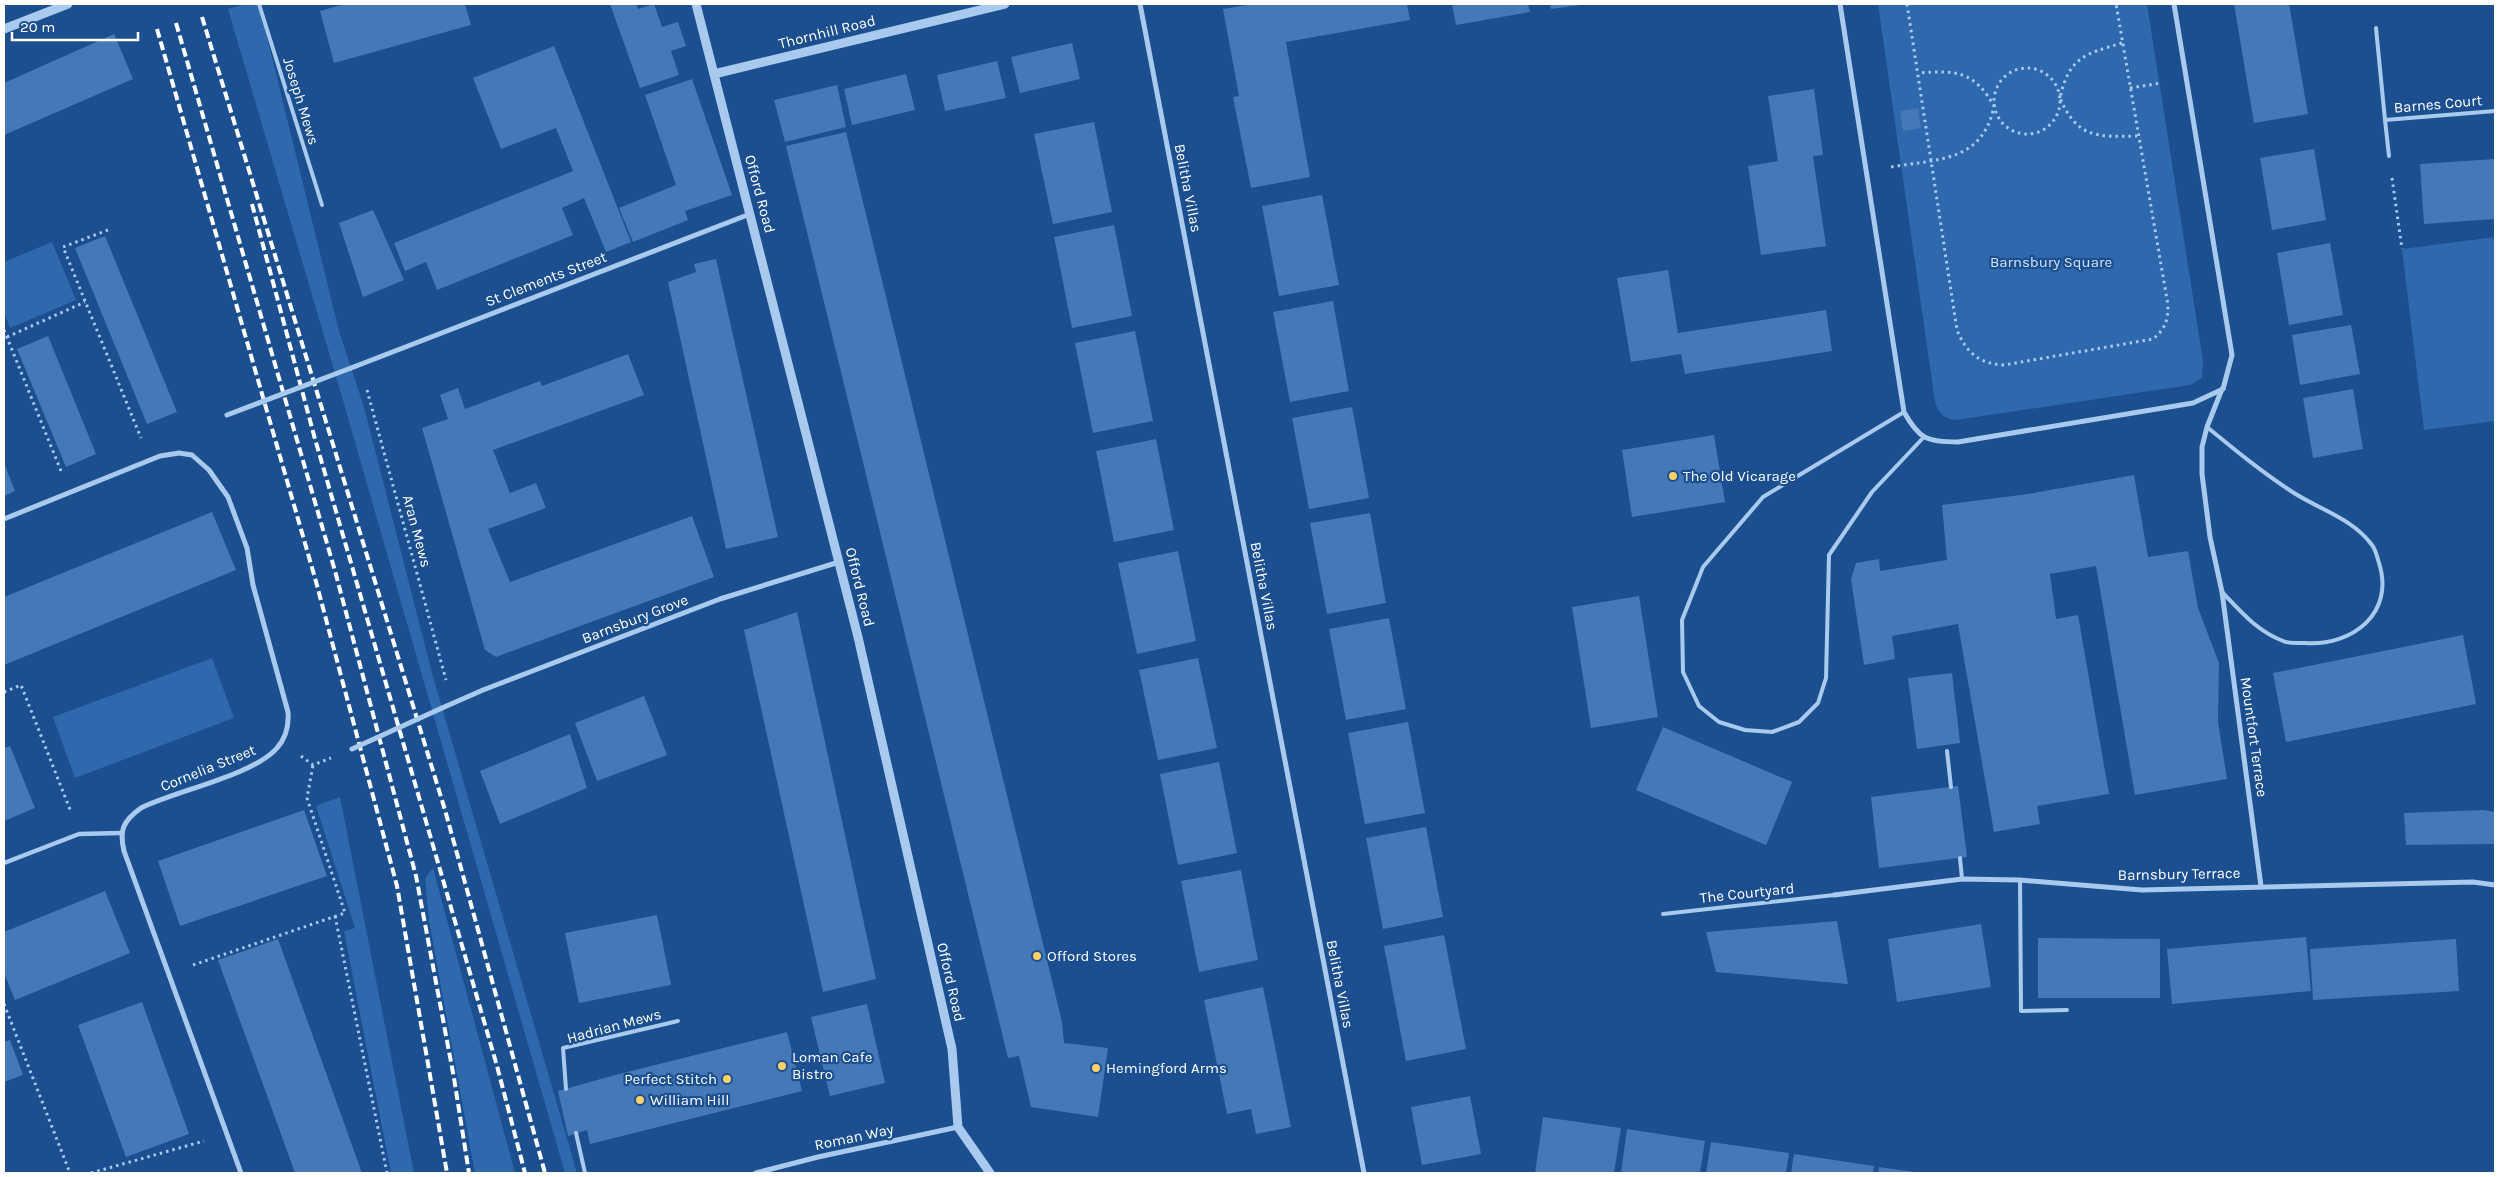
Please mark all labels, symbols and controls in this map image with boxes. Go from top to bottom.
scale bar [12,10,139,42]
street label: Thornhill Road [777,11,877,53]
text: 20 m [20,18,55,36]
street label: Joseph Mews [279,55,323,147]
street label: Barnes Court [2393,91,2483,117]
street label: Belitha Villas [1171,142,1205,234]
street label: Offord Road [741,153,779,235]
street label: St Clements Street [483,247,610,310]
park label: Barnsbury Square [1990,253,2112,271]
place label: The Old Vicarage [1683,467,1796,485]
marker: The Old Vicarage [1667,470,1679,482]
street label: Aran Mews [399,493,435,569]
street label: Belitha Villas [1247,540,1281,632]
street label: Offord Road [842,546,878,628]
street label: Barnsbury Grove [579,590,691,648]
street label: Mountfort Terrace [2237,676,2271,798]
street label: Cornelia Street [158,741,259,795]
street label: Barnsbury Terrace [2118,864,2240,884]
street label: The Courtyard [1699,879,1795,907]
street label: Belitha Villas [1323,938,1357,1030]
street label: Offord Road [933,941,969,1023]
place label: Offord Stores [1047,947,1137,965]
marker: Offord Stores [1031,950,1043,962]
street label: Hadrian Mews [565,1005,663,1047]
place label: Loman Cafe Bistro [792,1048,872,1083]
place label: Hemingford Arms [1106,1059,1227,1077]
marker: Loman Cafe Bistro [776,1060,788,1072]
marker: Hemingford Arms [1090,1062,1102,1074]
place label: Perfect Stitch [624,1070,717,1088]
marker: Perfect Stitch [721,1073,733,1085]
place label: William Hill [650,1091,730,1109]
marker: William Hill [634,1094,646,1106]
street label: Roman Way [813,1120,895,1154]

